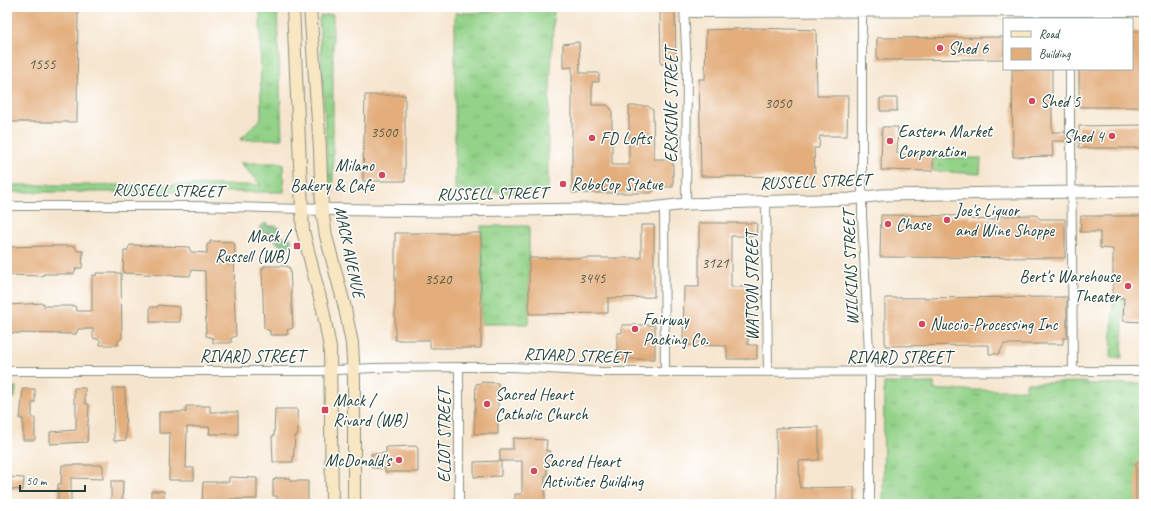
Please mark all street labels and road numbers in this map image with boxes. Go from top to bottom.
street label: ERSKINE STREET [661,43,682,163]
street label: RUSSELL STREET [760,169,875,194]
street label: RUSSELL STREET [113,179,227,202]
street label: RUSSELL STREET [437,182,551,205]
street label: MACK AVENUE [330,204,370,303]
street label: WILKINS STREET [838,206,863,326]
street label: WATSON STREET [742,227,763,340]
street label: RIVARD STREET [523,343,633,368]
street label: RIVARD STREET [200,346,308,367]
street label: RIVARD STREET [847,347,955,368]
street label: ELIOT STREET [434,385,455,483]

